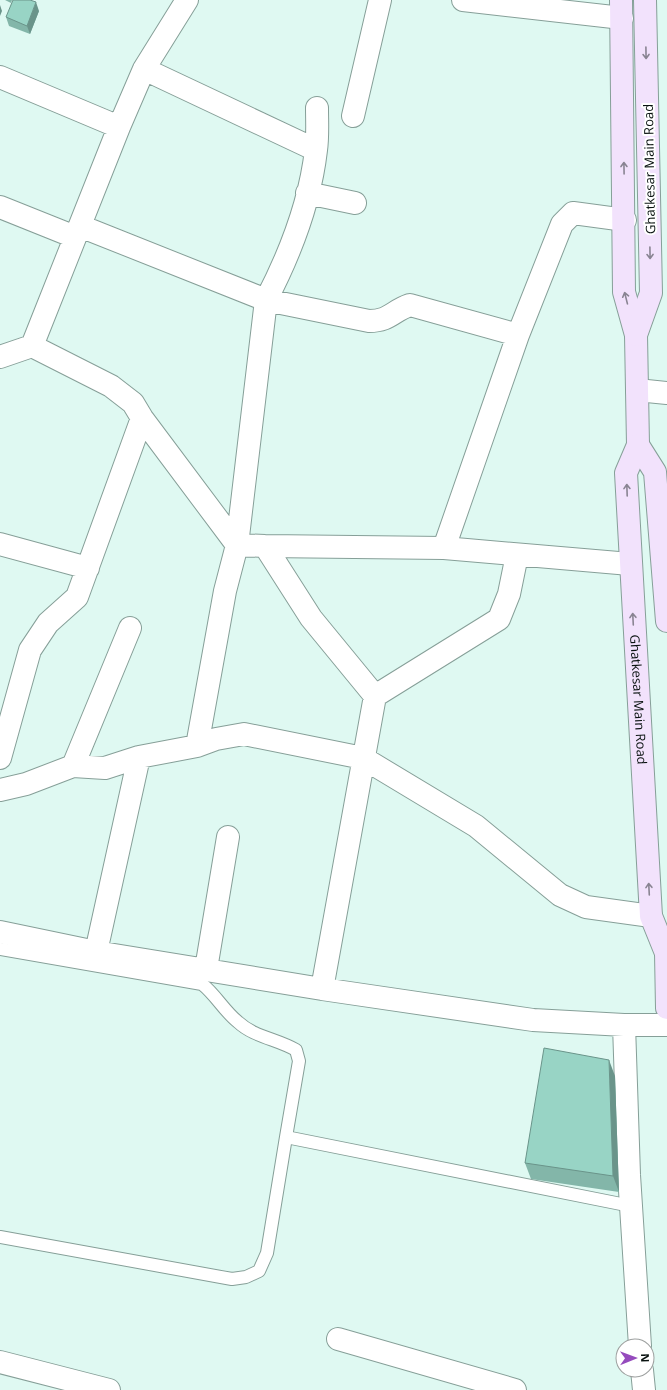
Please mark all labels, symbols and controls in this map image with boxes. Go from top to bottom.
one-way arrow [643,46,650,59]
street label: Ghatkesar Main Road [639,104,659,234]
one-way arrow [620,162,628,175]
one-way arrow [646,246,654,259]
one-way arrow [621,291,629,304]
one-way arrow [623,484,631,497]
one-way arrow [630,613,637,626]
street label: Ghatkesar Main Road [626,634,651,765]
one-way arrow [645,883,653,896]
north arrow [615,1338,655,1378]
text: N [638,1353,653,1362]

